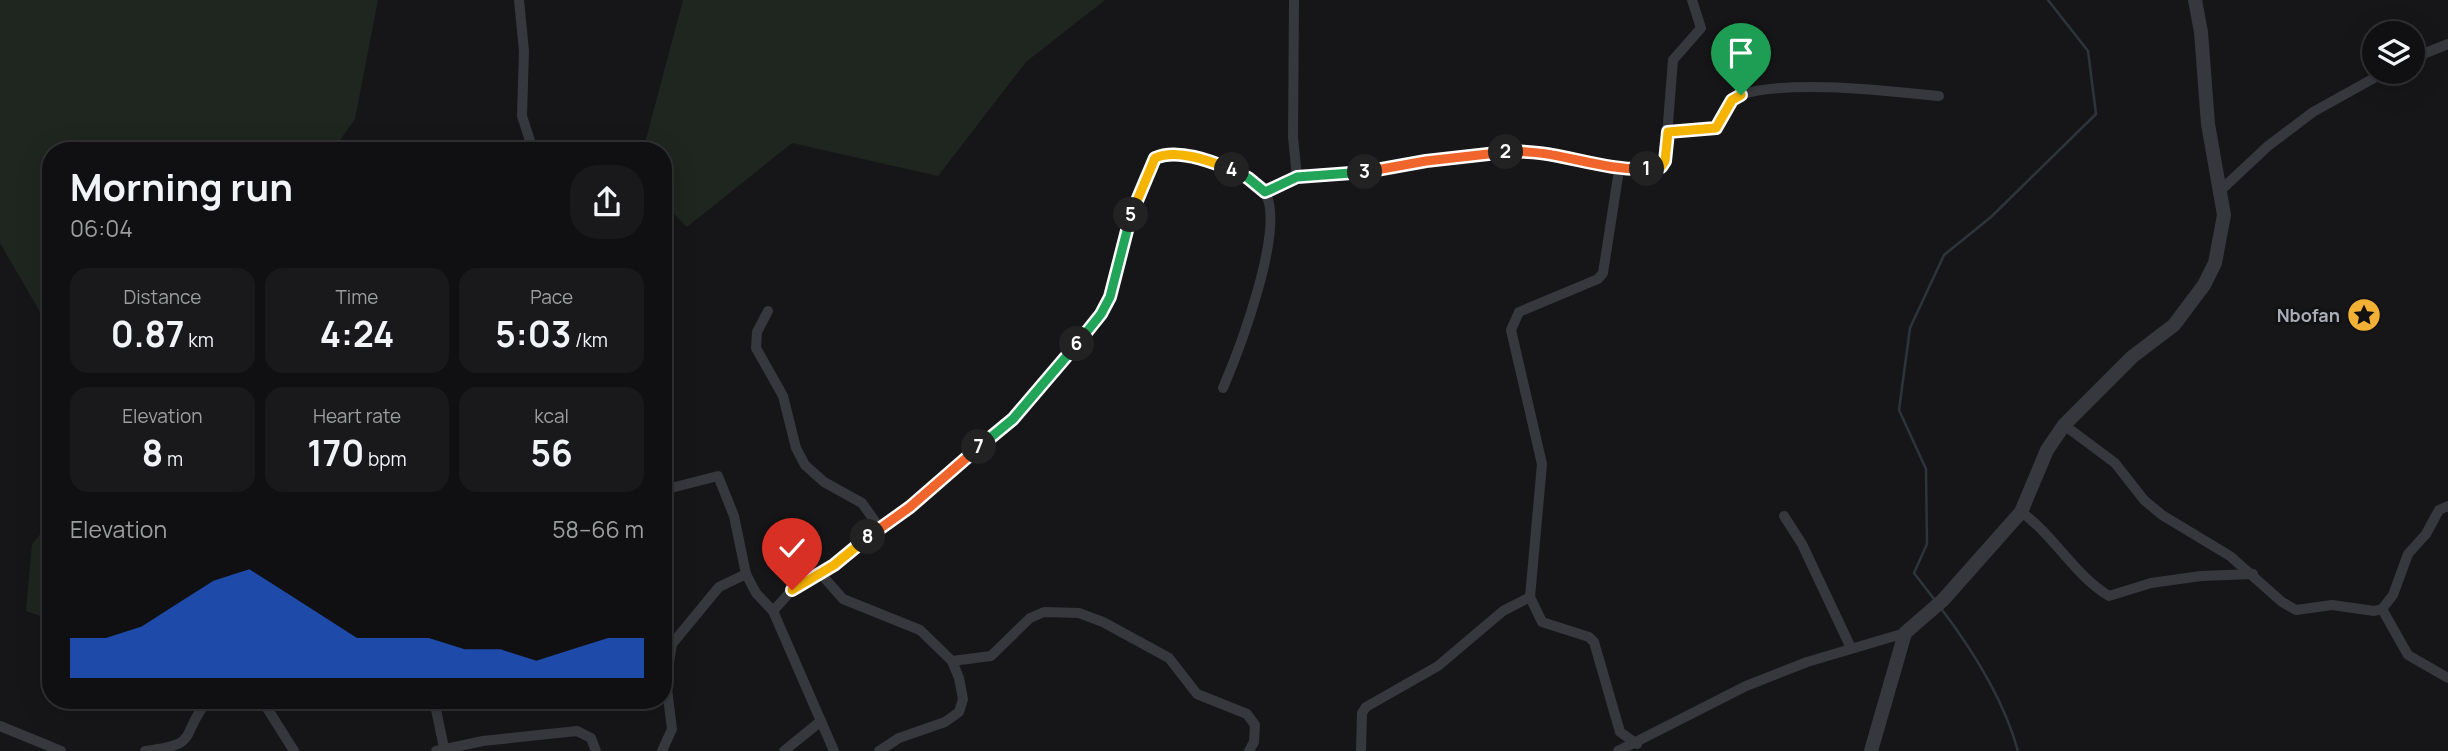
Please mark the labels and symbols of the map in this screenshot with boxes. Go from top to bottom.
pin [1711,23,1771,95]
pin: 2 [1488,134,1524,170]
pin: 4 [1214,152,1250,188]
pin: 1 [1630,152,1664,186]
pin: 3 [1348,154,1382,190]
pin: 5 [1114,198,1148,232]
place icon: Nbofan [2345,296,2383,334]
place label: Nbofan [2277,303,2340,327]
pin: 6 [1060,326,1094,362]
pin: 7 [962,430,996,464]
pin [762,518,822,590]
pin: 8 [850,520,886,554]

